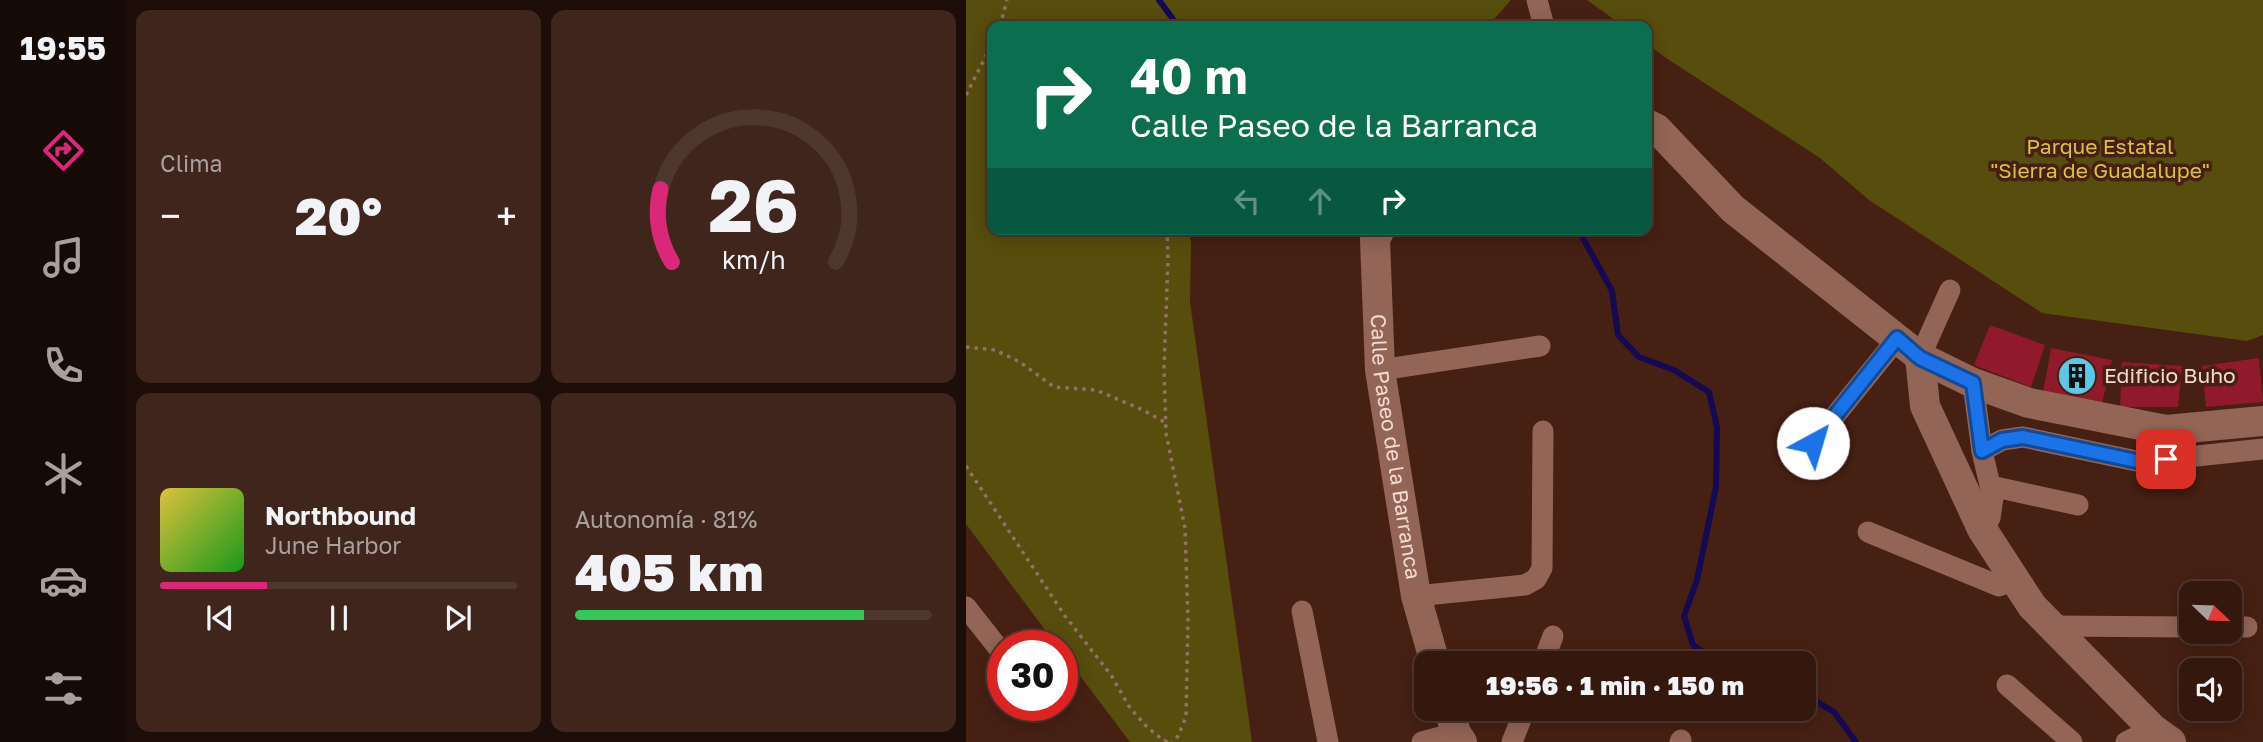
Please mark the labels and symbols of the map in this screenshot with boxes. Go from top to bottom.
park label: Parque Estatal "Sierra de Guadalupe" [1990,133,2210,183]
street label: Calle Paseo de la Barranca [1366,313,1427,581]
building icon: Edificio Buho [2056,355,2098,397]
place label: Edificio Buho [2104,362,2236,388]
position arrow [1776,406,1850,480]
pin [2136,429,2196,489]
north arrow [2179,581,2242,644]
speed limit sign: 30 [987,630,1078,721]

